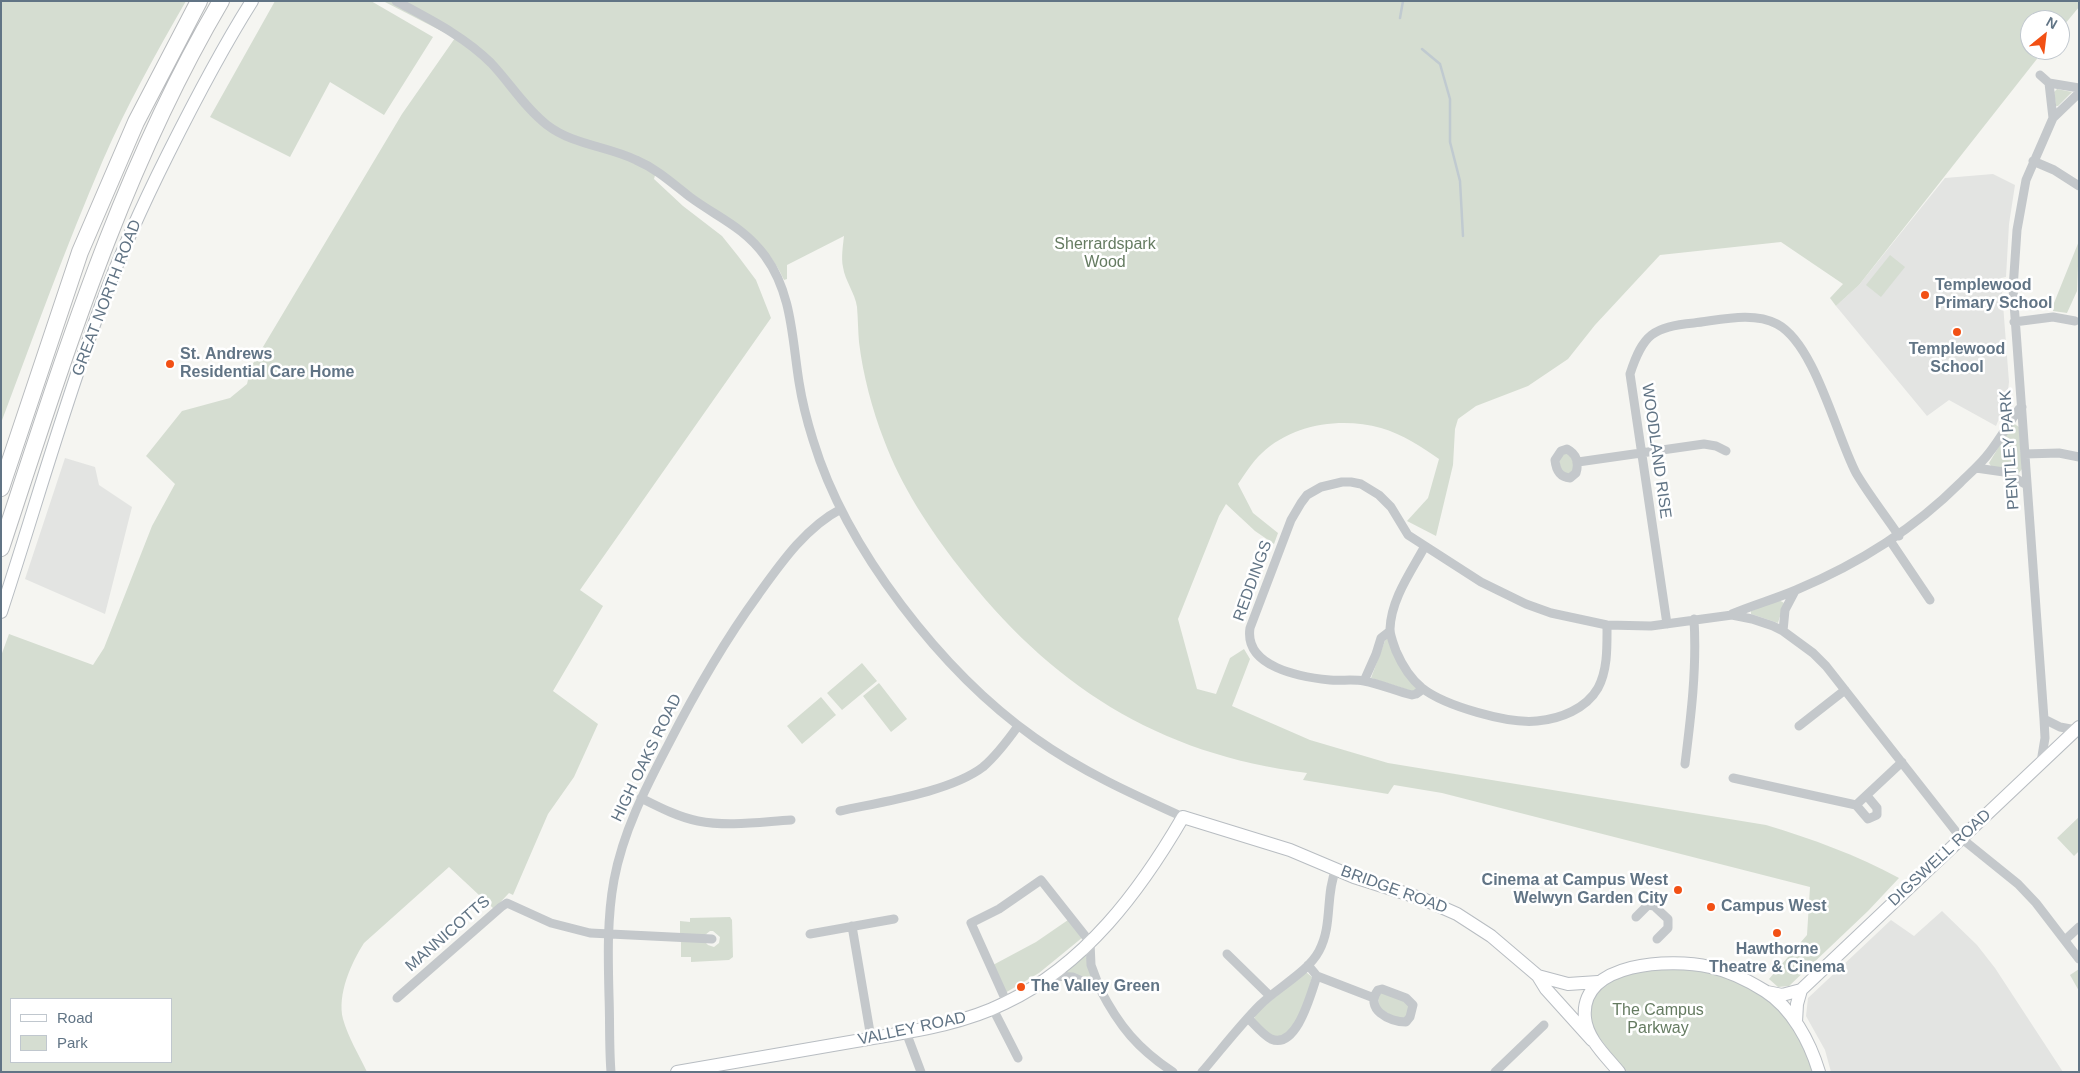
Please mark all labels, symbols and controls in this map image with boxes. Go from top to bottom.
north arrow [2020,10,2070,60]
text: N [2043,13,2060,32]
street label: GREAT NORTH ROAD [68,217,146,379]
park label: Sherrardspark Wood [1054,235,1156,273]
place label: Templewood Primary School [1935,276,2052,314]
marker: Templewood Primary School [1919,289,1931,301]
marker: Templewood School [1951,326,1963,338]
place label: Templewood School [1909,340,2005,378]
place label: St. Andrews Residential Care Home [180,345,354,383]
marker: St. Andrews Residential Care Home [164,358,176,370]
street label: WOODLAND RISE [1637,382,1675,520]
street label: PENTLEY PARK [1996,390,2024,510]
street label: REDDINGS [1230,538,1276,624]
street label: HIGH OAKS ROAD [608,691,686,825]
street label: DIGSWELL ROAD [1885,806,1995,910]
street label: BRIDGE ROAD [1338,862,1450,918]
place label: Cinema at Campus West Welwyn Garden City [1482,871,1668,909]
marker: Cinema at Campus West Welwyn Garden City [1672,884,1684,896]
street label: MANNICOTTS [402,892,494,976]
place label: Campus West [1721,897,1827,917]
marker: Campus West [1705,901,1717,913]
marker: Hawthorne Theatre & Cinema [1771,927,1783,939]
place label: Hawthorne Theatre & Cinema [1709,940,1845,978]
place label: The Valley Green [1031,977,1160,997]
marker: The Valley Green [1015,981,1027,993]
legend [10,998,172,1063]
park label: The Campus Parkway [1612,1001,1704,1039]
street label: VALLEY ROAD [856,1008,968,1050]
text: Road [57,1009,93,1026]
text: Park [57,1034,88,1051]

